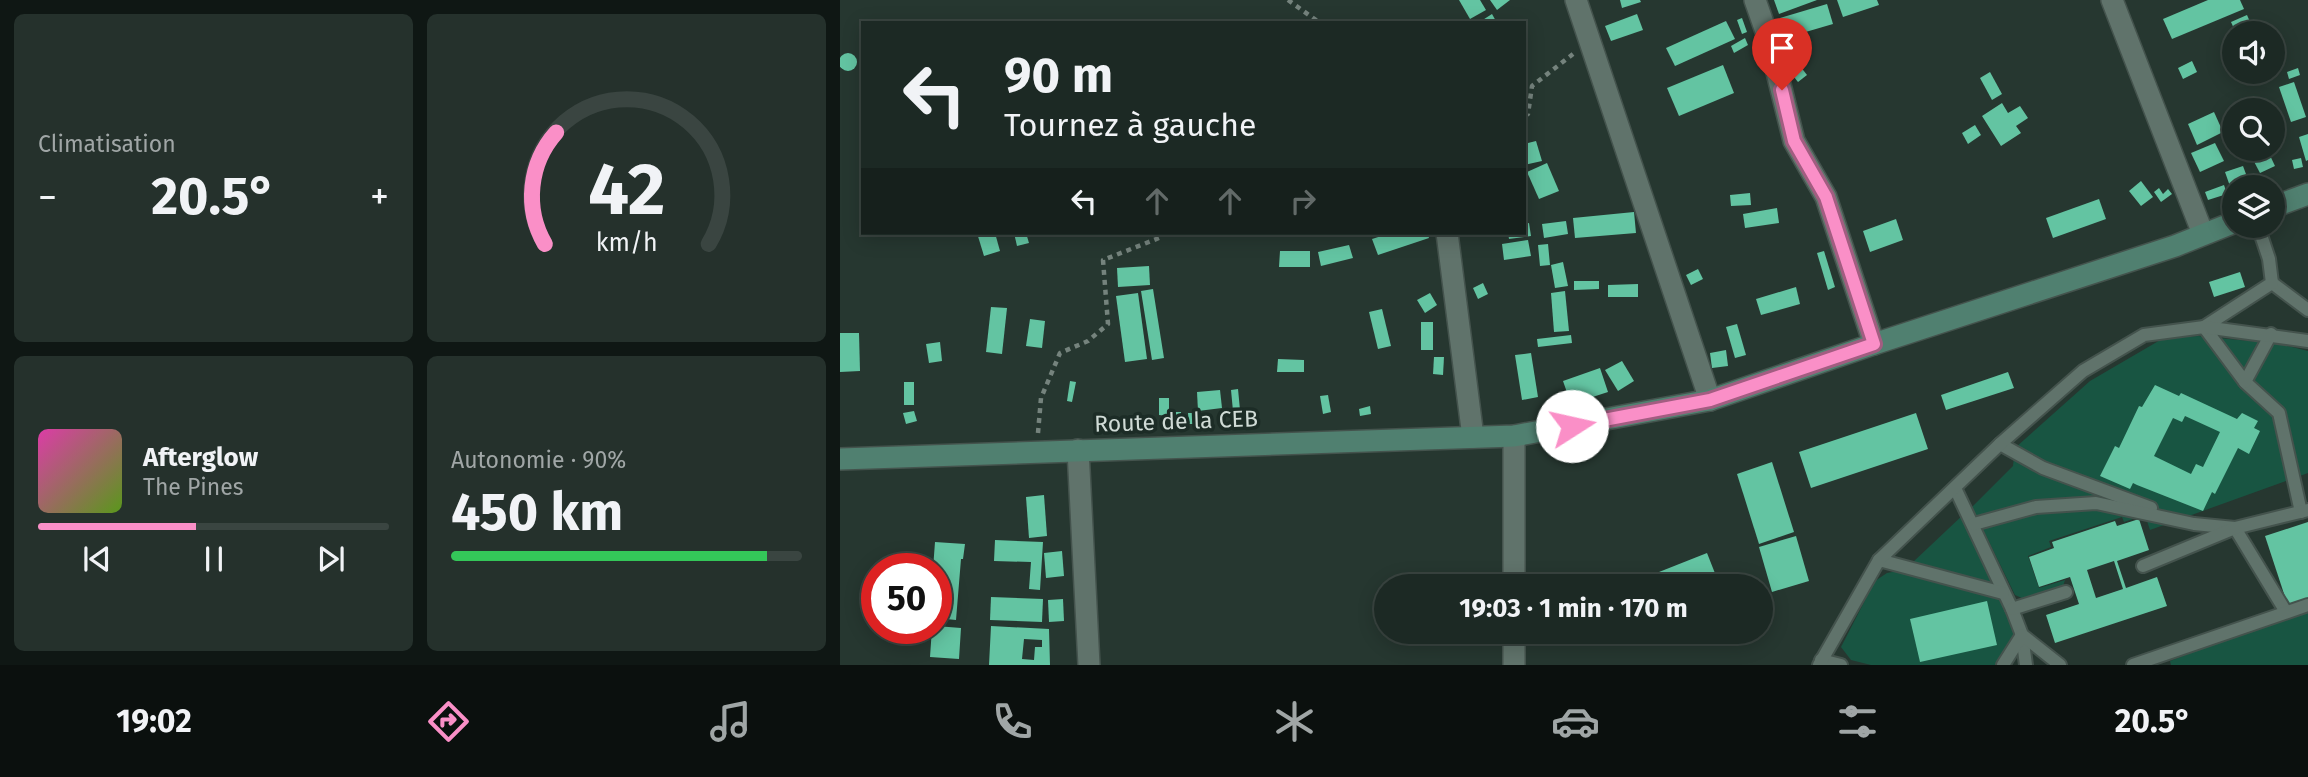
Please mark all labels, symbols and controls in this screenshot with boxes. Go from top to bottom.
pin [1752,18,1812,90]
map controls [2222,21,2285,238]
button: sound [2222,21,2285,84]
icon: arrive [1763,29,1801,67]
text: 90 m [1004,46,1113,105]
icon: left [889,49,980,140]
button: search [2222,98,2285,161]
text: Tournez à gauche [1004,106,1256,144]
text: Climatisation [38,130,176,158]
text: 42 [588,146,665,233]
text: 20.5° [151,165,276,228]
text: − [38,174,57,220]
text: + [370,174,389,220]
button: layers [2222,175,2285,238]
icon: left [1065,182,1103,220]
icon: ahead [1138,182,1176,220]
icon: ahead [1211,182,1249,220]
icon: right [1284,182,1322,220]
text: km/h [596,228,657,258]
position arrow [1535,389,1609,463]
street label: Route de la CEB [1094,404,1258,438]
text: Afterglow [143,442,258,473]
text: Autonomie · 90% [451,446,626,474]
text: The Pines [143,473,244,501]
text: 450 km [451,481,623,544]
icon: previous [78,540,116,578]
icon: pause [195,540,233,578]
icon: next [312,540,350,578]
speed limit sign: 50 [861,553,952,644]
text: 19:03 · 1 min · 170 m [1459,593,1688,624]
icon: directions [424,697,473,746]
icon: music [706,697,755,746]
icon: phone [988,697,1037,746]
icon: climate [1270,697,1319,746]
icon: car [1551,697,1600,746]
icon: filters [1833,697,1882,746]
text: 19:02 [116,702,192,740]
text: 20.5° [2115,702,2192,740]

